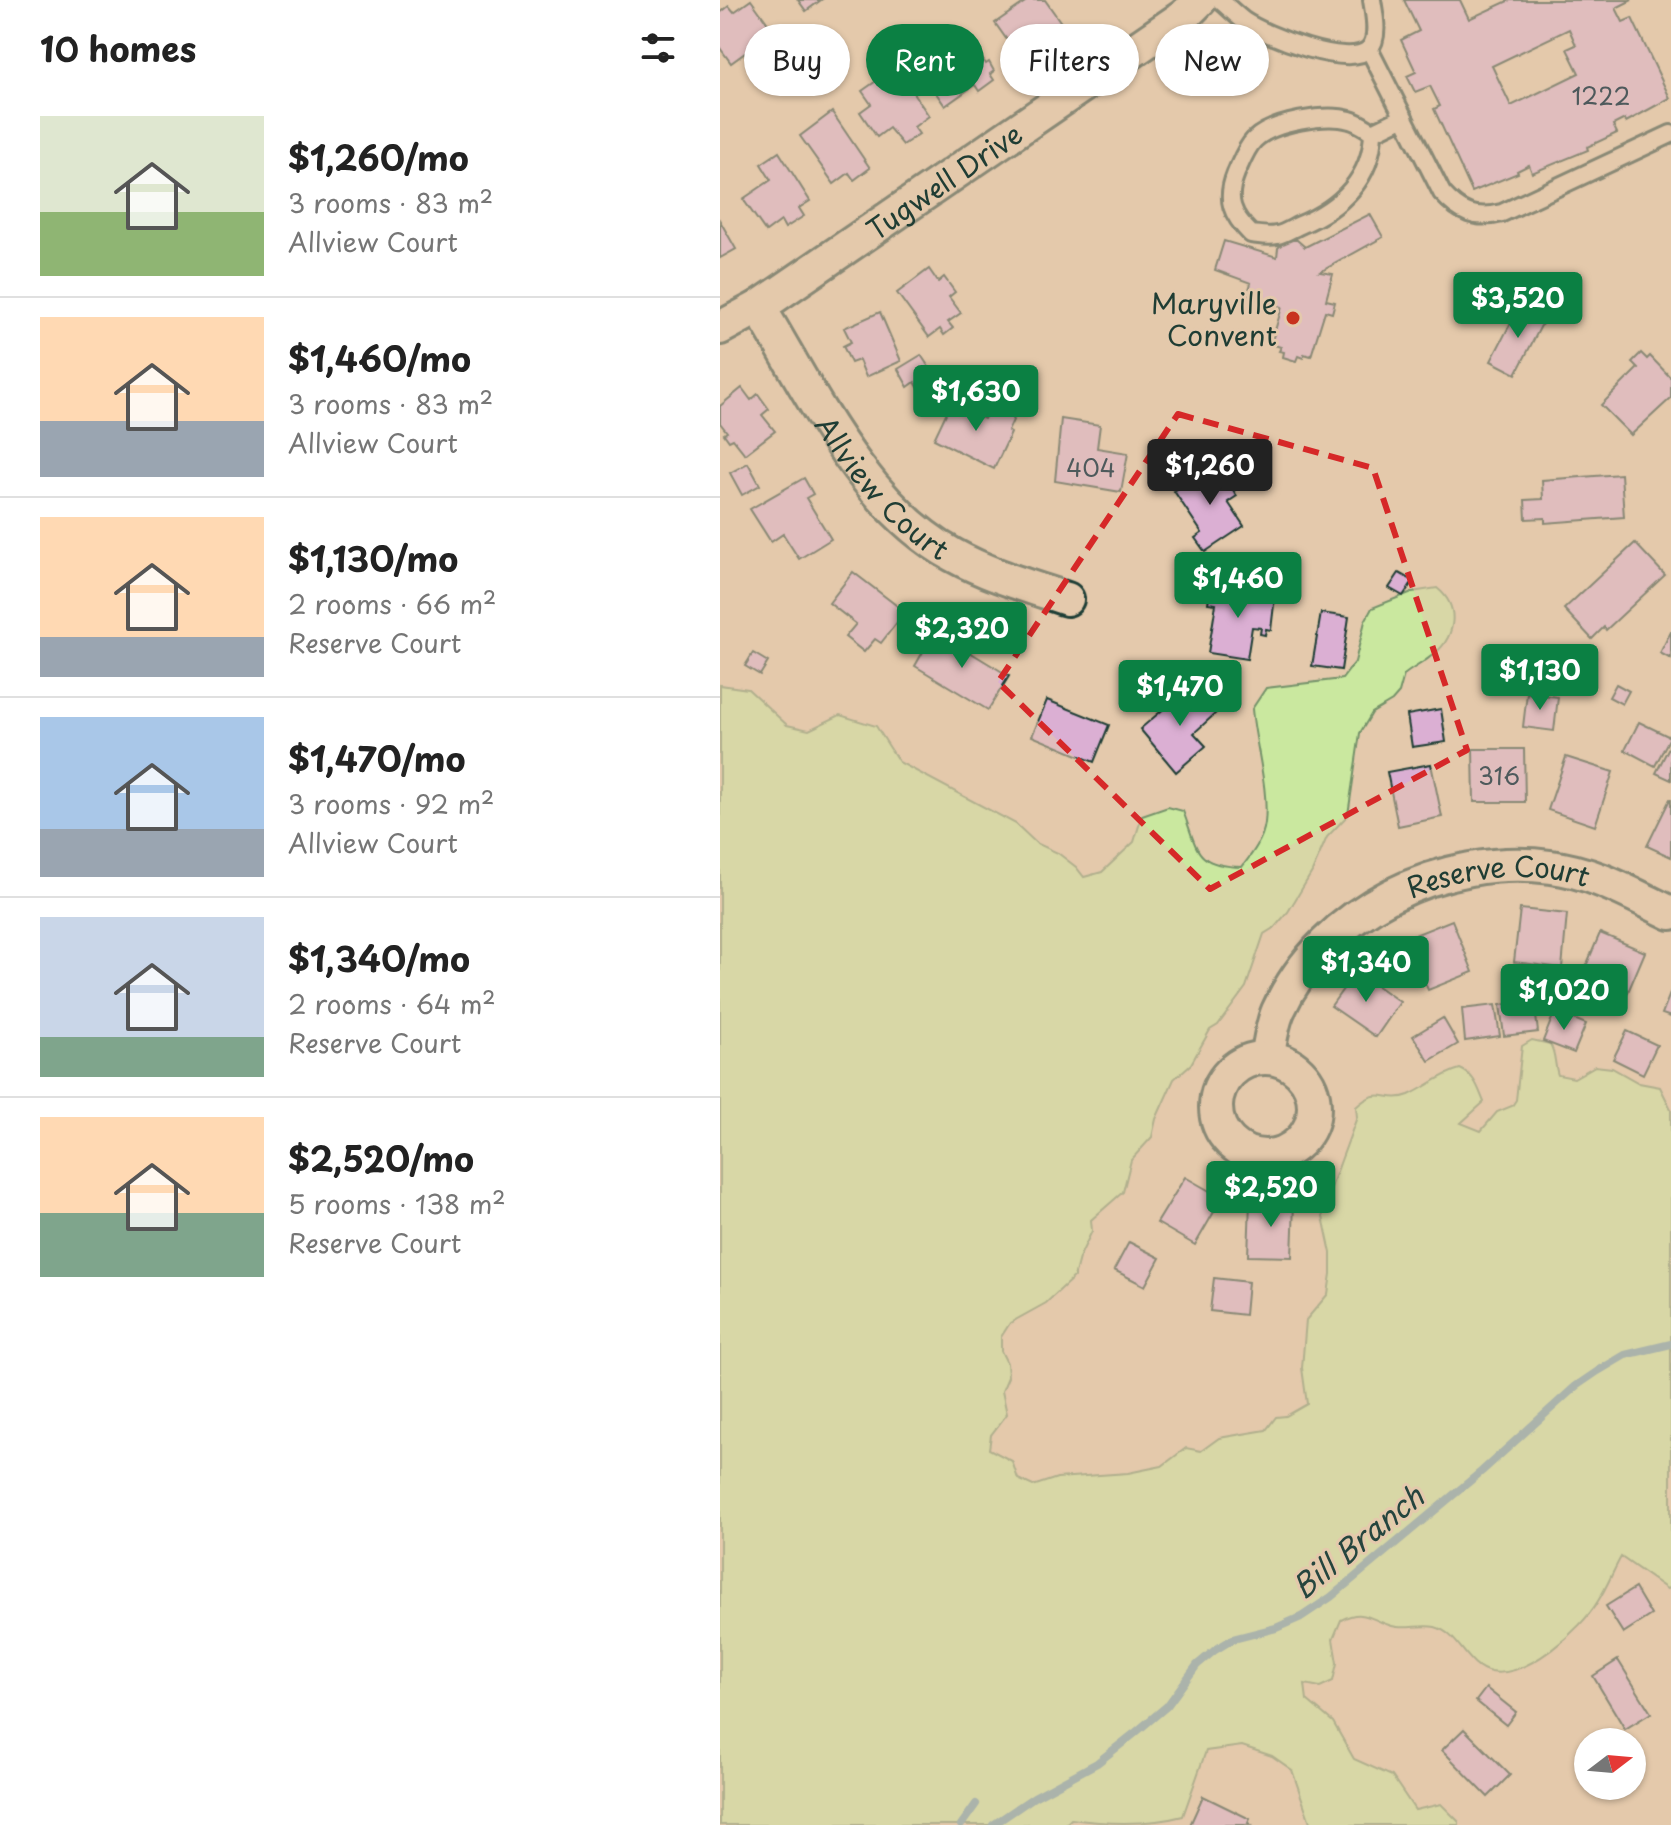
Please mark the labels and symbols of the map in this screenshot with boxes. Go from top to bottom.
house number: 1222 [1572,77,1630,113]
street label: Tugwell Drive [857,112,1030,249]
pin: $3,520 [1453,272,1583,340]
place label: Maryville Convent [1151,281,1277,356]
marker: Maryville Convent [1284,309,1302,327]
pin: $1,630 [911,365,1041,433]
street label: Allview Court [806,406,958,570]
pin: $1,260 [1145,439,1275,507]
house number: 404 [1066,449,1116,485]
pin: $1,460 [1173,552,1303,620]
pin: $2,320 [897,602,1027,670]
pin: $1,130 [1475,644,1605,712]
pin: $1,470 [1115,660,1245,728]
house number: 316 [1478,757,1520,793]
street label: Reserve Court [1399,843,1596,908]
pin: $1,340 [1301,936,1431,1004]
pin: $1,020 [1499,964,1629,1032]
pin: $2,520 [1206,1161,1336,1229]
water label: Bill Branch [1281,1473,1433,1608]
north arrow [1574,1728,1646,1800]

